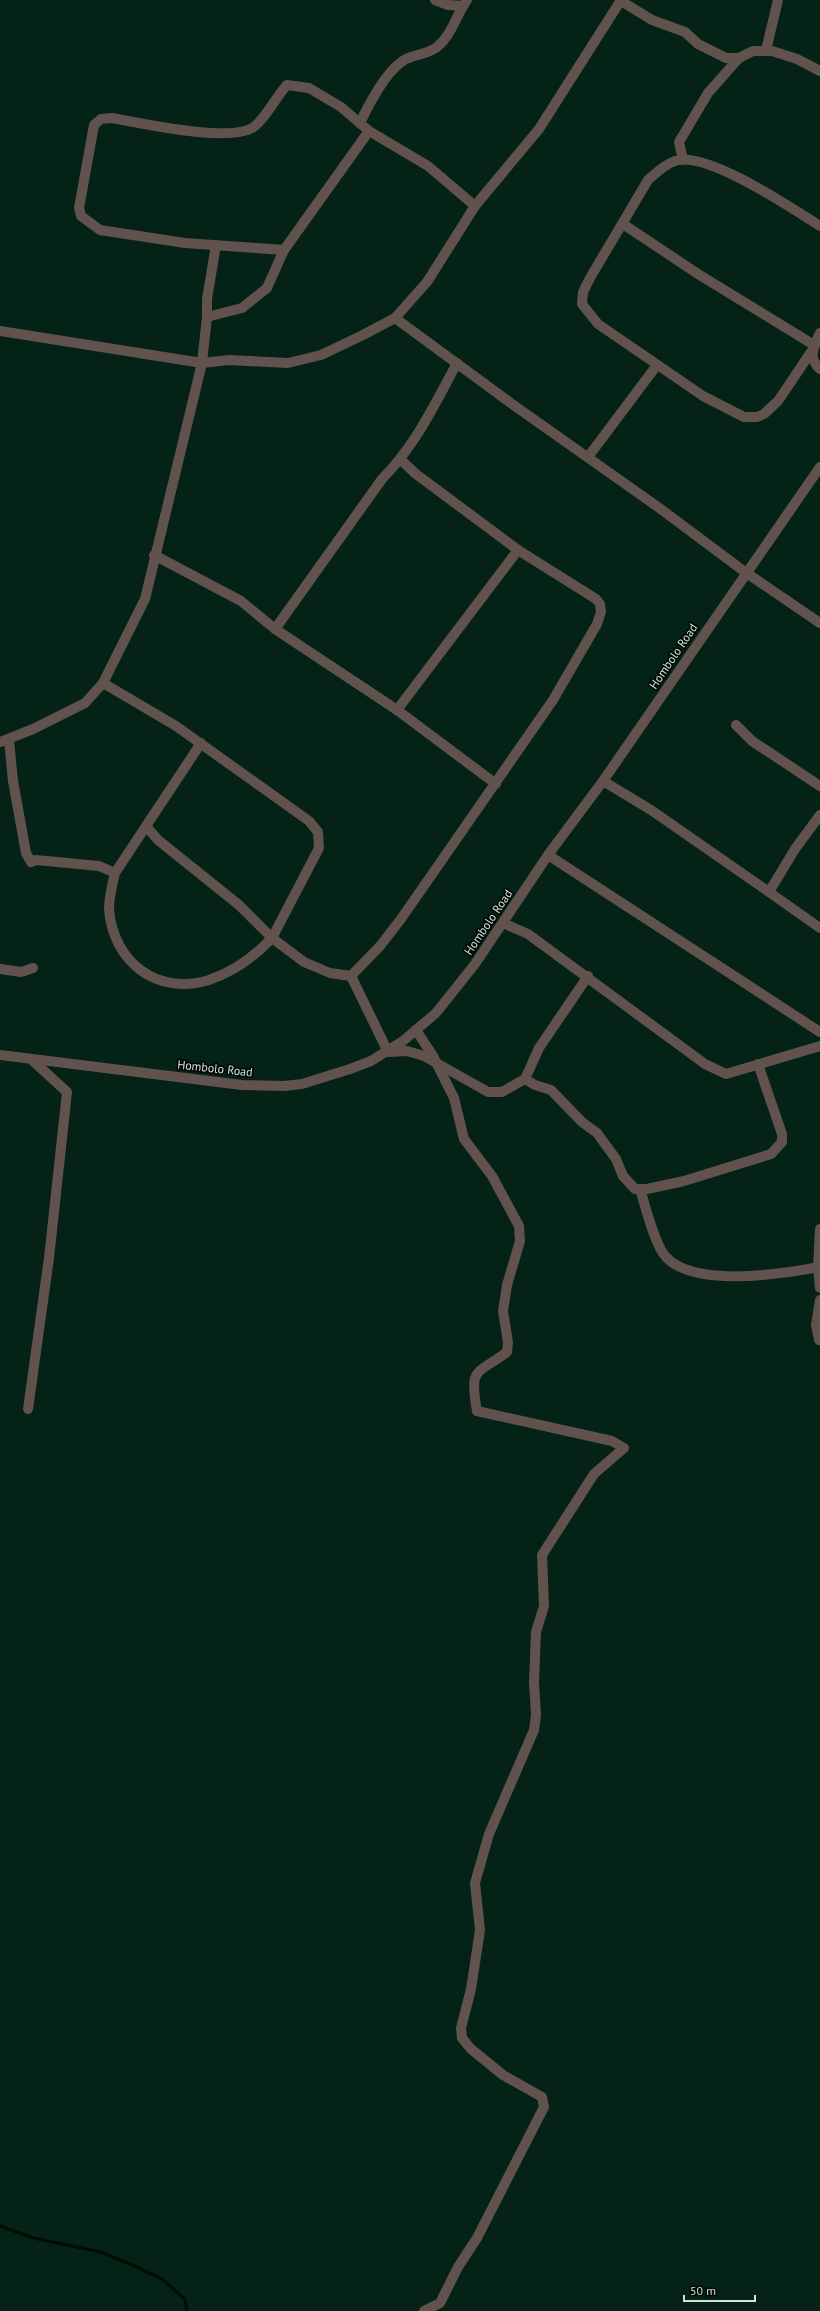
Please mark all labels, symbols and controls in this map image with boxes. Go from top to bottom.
street label: Hombolo Road [646,620,700,692]
street label: Hombolo Road [461,886,515,958]
street label: Hombolo Road [177,1057,253,1079]
scale bar [684,2277,755,2303]
text: 50 m [690,2283,716,2298]

